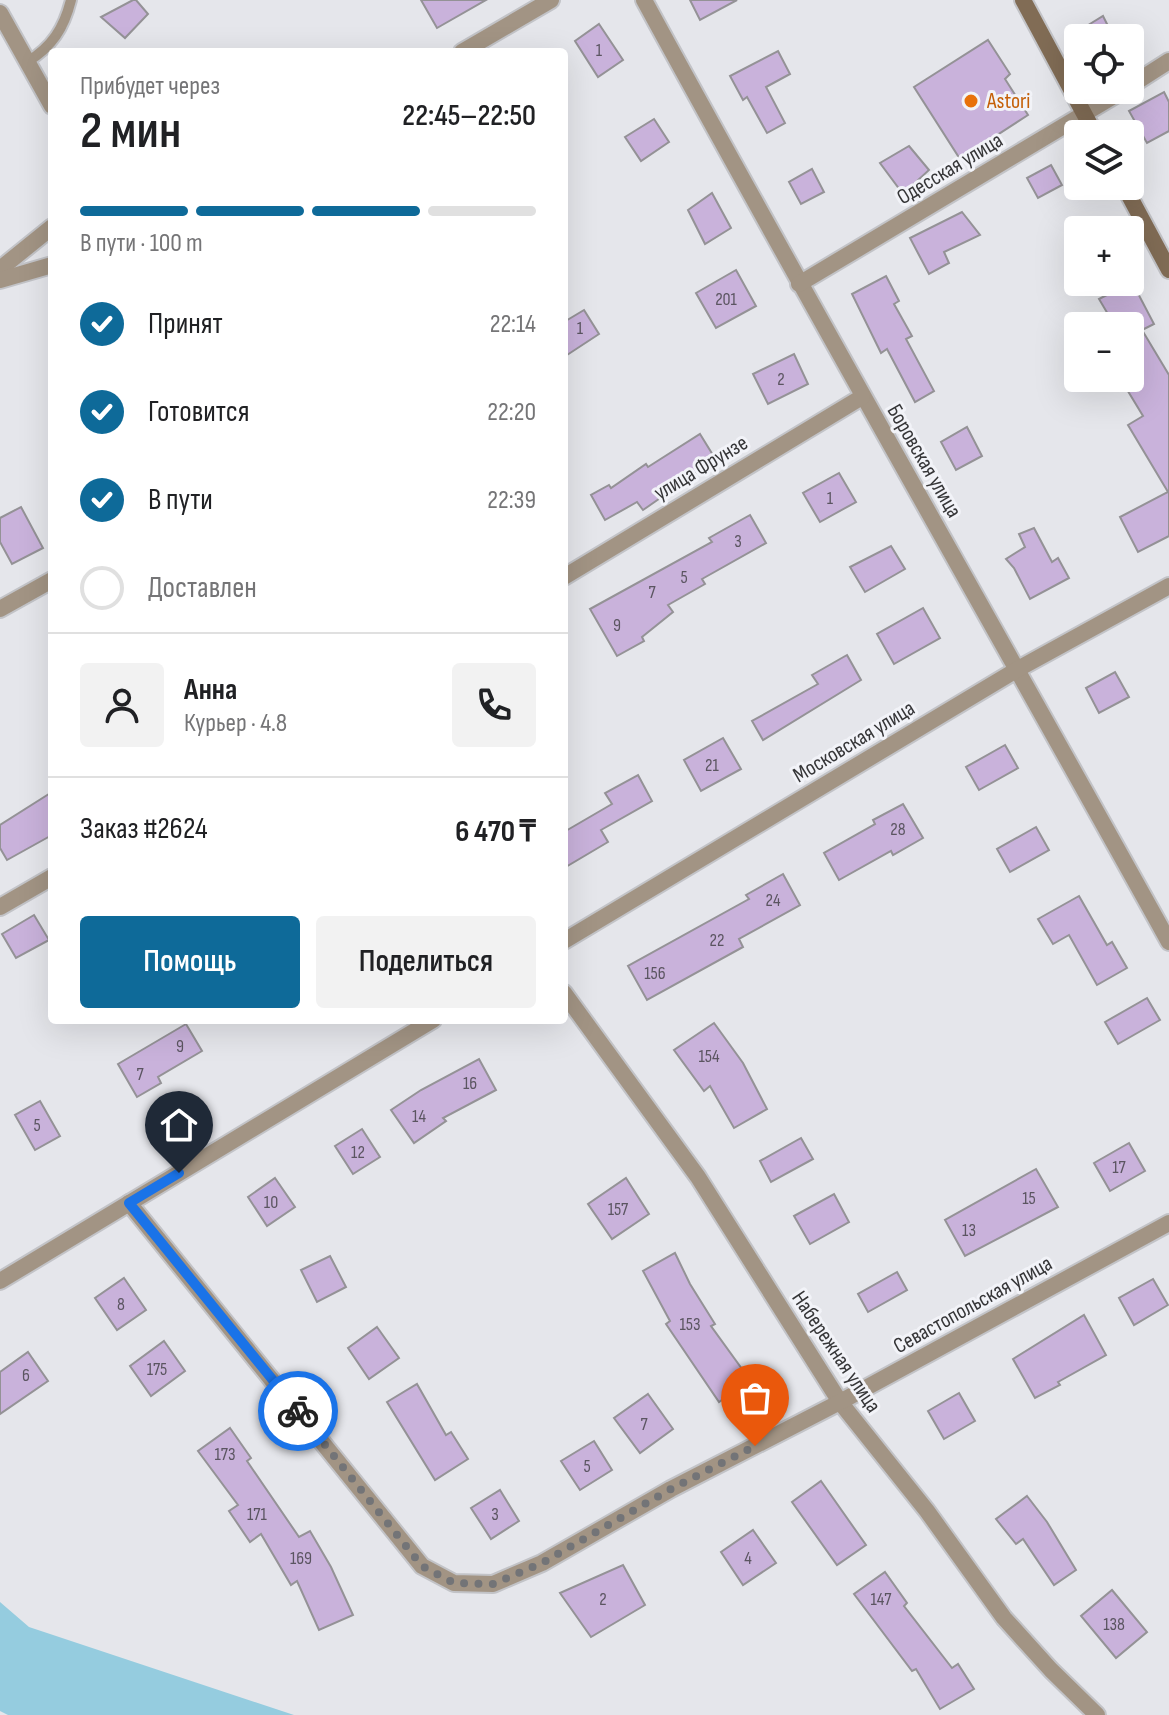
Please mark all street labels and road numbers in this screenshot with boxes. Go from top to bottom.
street label: Одесская улица [892,127,1008,211]
street label: Боровская улица [881,399,967,523]
street label: улица Фрунзе [649,429,753,507]
street label: Московская улица [788,695,920,789]
street label: Севастопольская улица [889,1250,1057,1360]
street label: Набережная улица [785,1286,887,1418]

